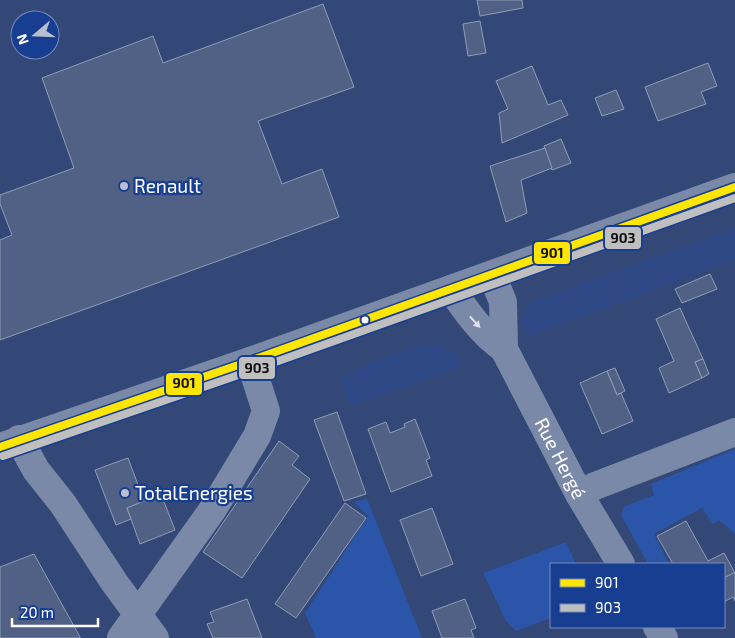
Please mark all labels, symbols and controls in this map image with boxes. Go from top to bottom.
north arrow [10,10,60,60]
text: N [13,32,32,47]
place label: Renault [134,174,201,197]
marker: Renault [118,180,130,192]
line badge: 903 [604,226,642,250]
text: 903 [610,229,636,246]
line badge: 901 [533,241,571,265]
text: 901 [540,244,564,261]
unlabelled marker [360,315,370,325]
one-way arrow [469,315,481,327]
line badge: 903 [238,356,276,380]
text: 903 [244,359,270,376]
line badge: 901 [165,372,203,396]
text: 901 [172,374,196,391]
street label: Rue Hergé [530,413,591,502]
place label: TotalEnergies [135,481,253,504]
marker: TotalEnergies [119,487,131,499]
legend [550,563,725,628]
text: 901 [595,573,619,591]
scale bar [12,596,99,628]
text: 903 [595,598,621,616]
text: 20 m [20,603,54,621]

